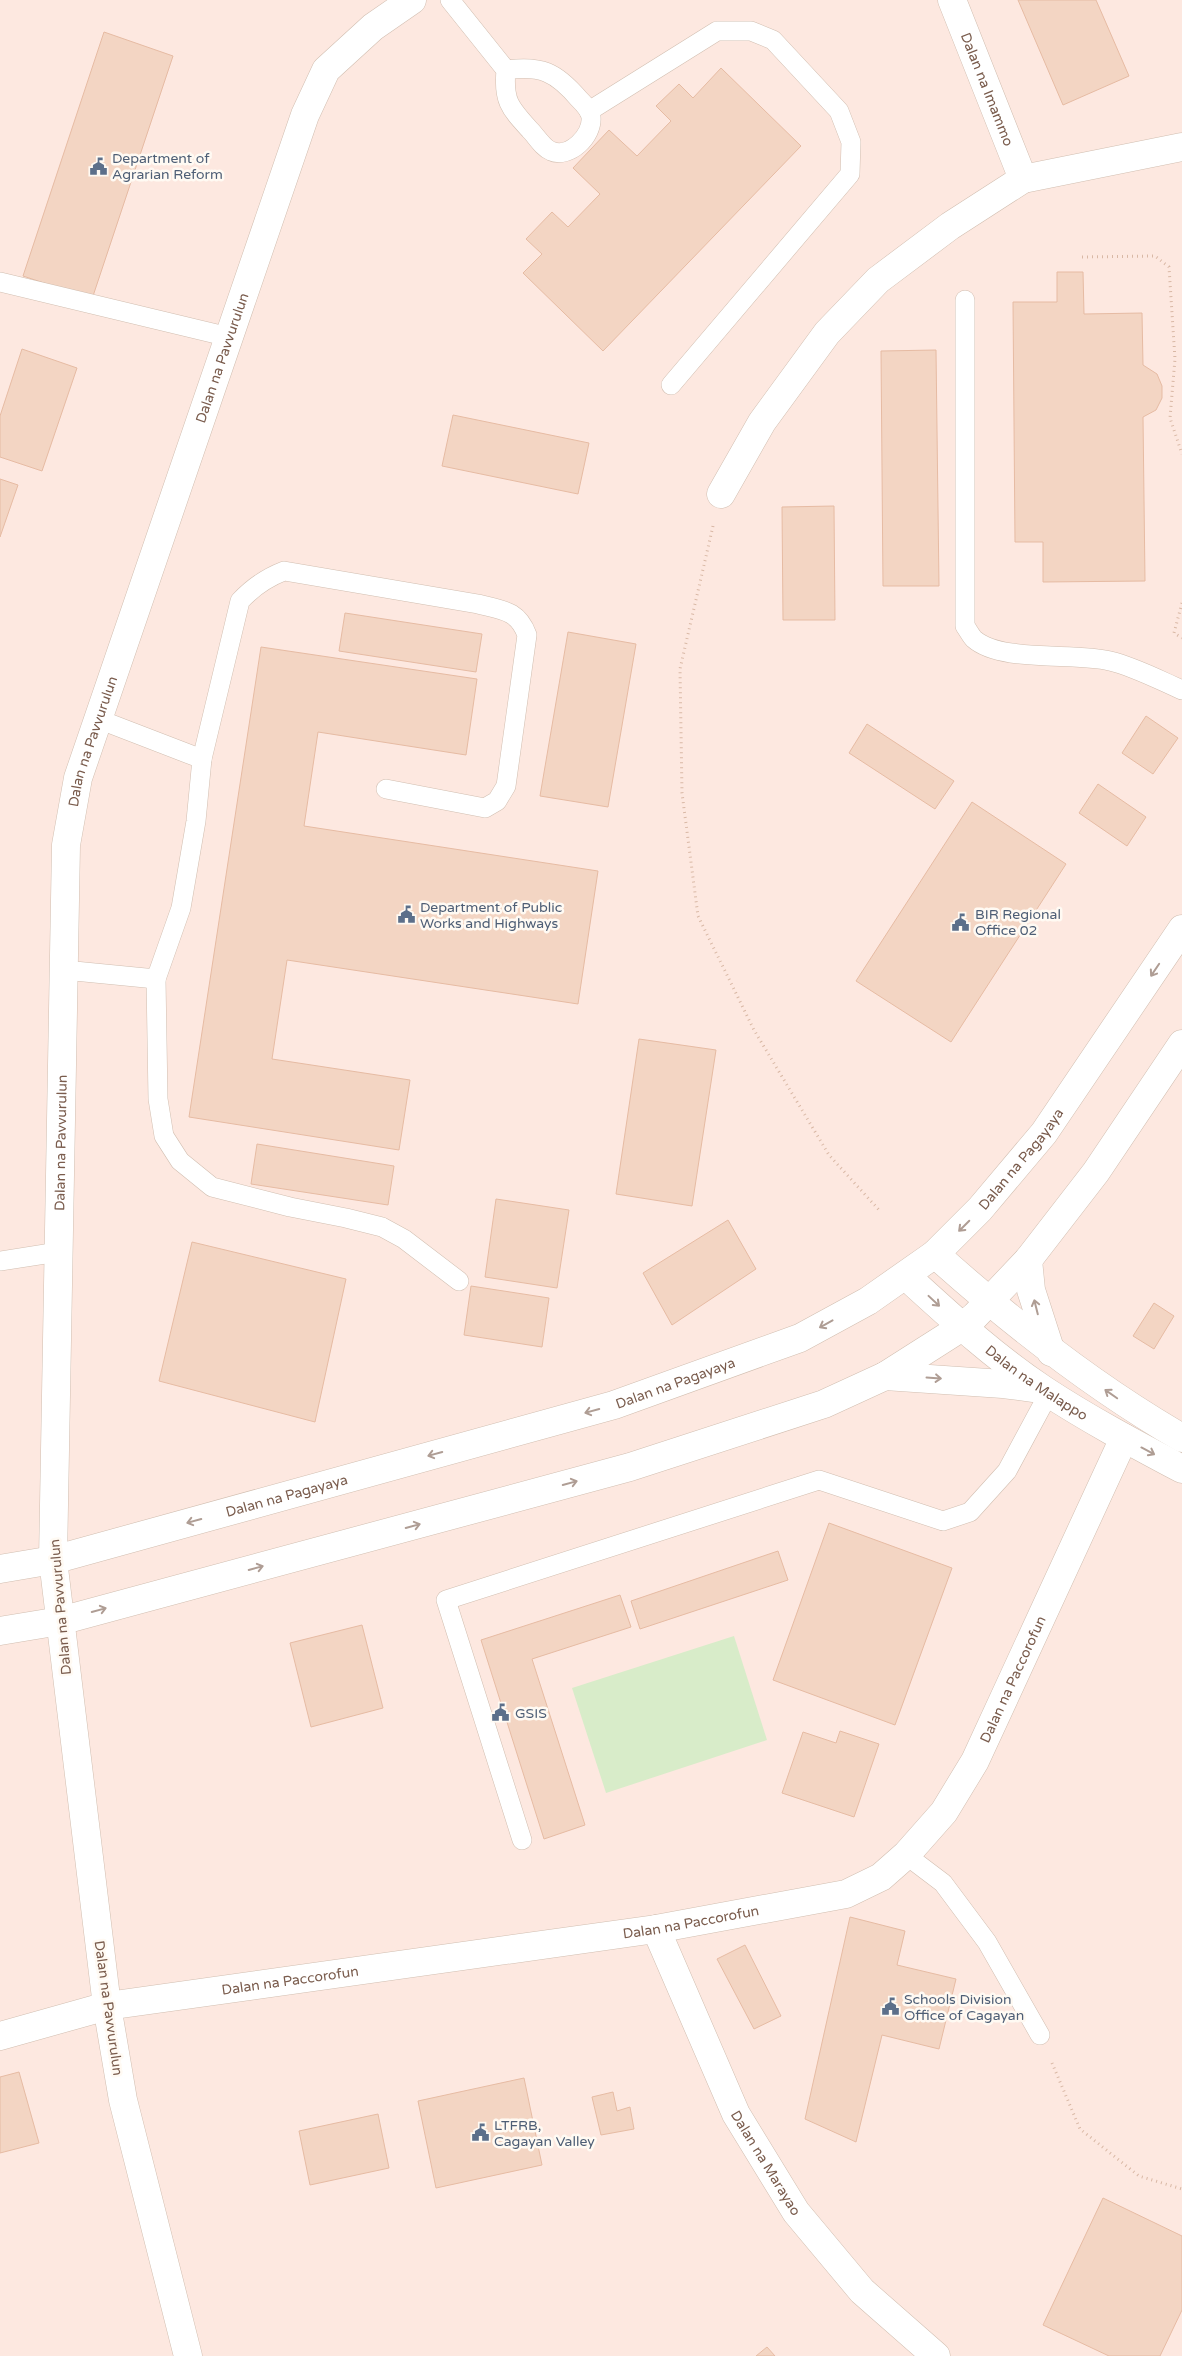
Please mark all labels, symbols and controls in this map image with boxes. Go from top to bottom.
street label: Dalan na Imammo [957,30,1017,149]
place label: Department of Agrarian Reform [112,150,223,183]
public building icon: Department of Agrarian Reform [88,156,108,176]
street label: Dalan na Pavvurulun [192,291,252,425]
street label: Dalan na Pavvurulun [65,674,121,808]
place label: Department of Public Works and Highways [420,899,562,932]
public building icon: Department of Public Works and Highways [396,905,416,925]
place label: BIR Regional Office 02 [975,906,1061,939]
public building icon: BIR Regional Office 02 [951,912,971,932]
one-way arrow [1150,962,1160,976]
street label: Dalan na Pavvurulun [51,1074,71,1211]
street label: Dalan na Pagayaya [975,1105,1067,1213]
one-way arrow [958,1219,970,1231]
one-way arrow [928,1295,941,1307]
one-way arrow [1031,1299,1040,1315]
one-way arrow [818,1319,833,1329]
street label: Dalan na Malappo [982,1342,1091,1424]
street label: Dalan na Pagayaya [613,1354,738,1413]
one-way arrow [926,1373,942,1382]
one-way arrow [1104,1389,1118,1399]
one-way arrow [584,1407,600,1416]
one-way arrow [1140,1446,1155,1456]
one-way arrow [427,1450,443,1459]
street label: Dalan na Pagayaya [224,1471,350,1521]
one-way arrow [561,1478,577,1487]
one-way arrow [186,1516,202,1526]
one-way arrow [404,1520,420,1530]
street label: Dalan na Pavvurulun [46,1538,75,1676]
one-way arrow [247,1563,263,1572]
one-way arrow [91,1605,107,1614]
street label: Dalan na Paccorofun [977,1613,1050,1746]
public building icon: GSIS [491,1703,511,1723]
place label: GSIS [515,1705,547,1722]
street label: Dalan na Paccorofun [622,1902,760,1943]
street label: Dalan na Pavvurulun [91,1939,126,2077]
street label: Dalan na Paccorofun [221,1963,360,1999]
place label: Schools Division Office of Cagayan [904,1991,1024,2024]
public building icon: Schools Division Office of Cagayan [880,1997,900,2017]
street label: Dalan na Marayao [727,2108,804,2219]
place label: LTFRB, Cagayan Valley [494,2117,595,2150]
public building icon: LTFRB, Cagayan Valley [470,2123,490,2143]

